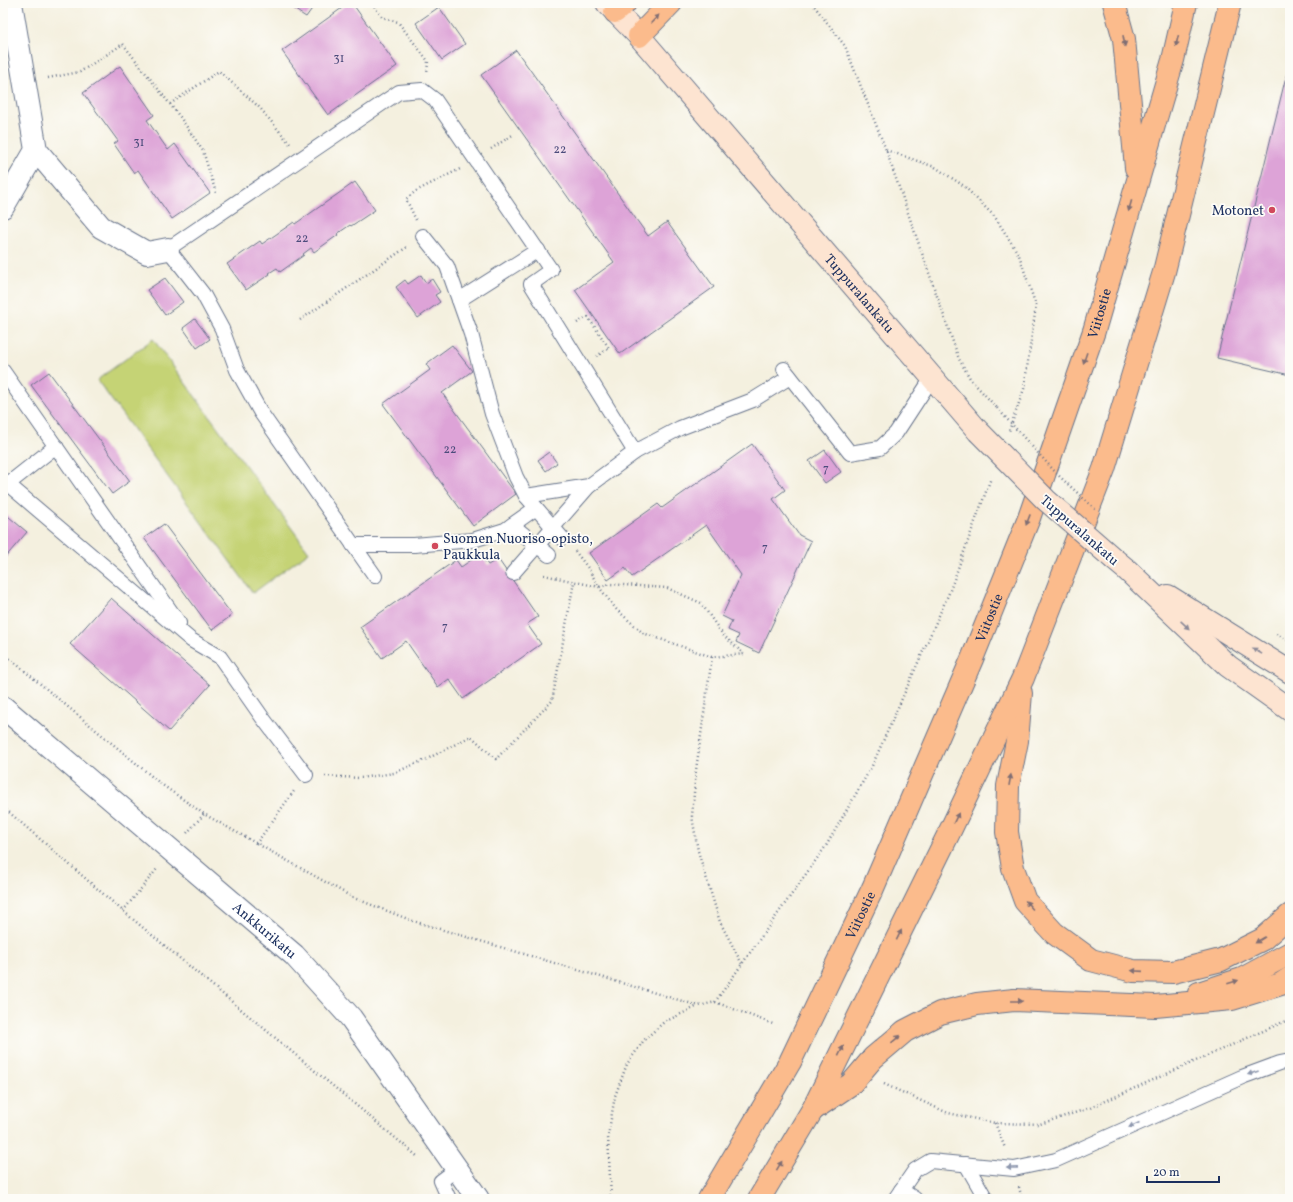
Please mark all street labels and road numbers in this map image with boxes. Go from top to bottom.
street label: Tuppuralankatu [819,251,898,338]
street label: Viitostie [1084,286,1117,341]
street label: Tuppuralankatu [1035,492,1123,571]
street label: Viitostie [972,591,1009,646]
street label: Viitostie [842,888,881,943]
street label: Ankkurikatu [228,899,300,964]

